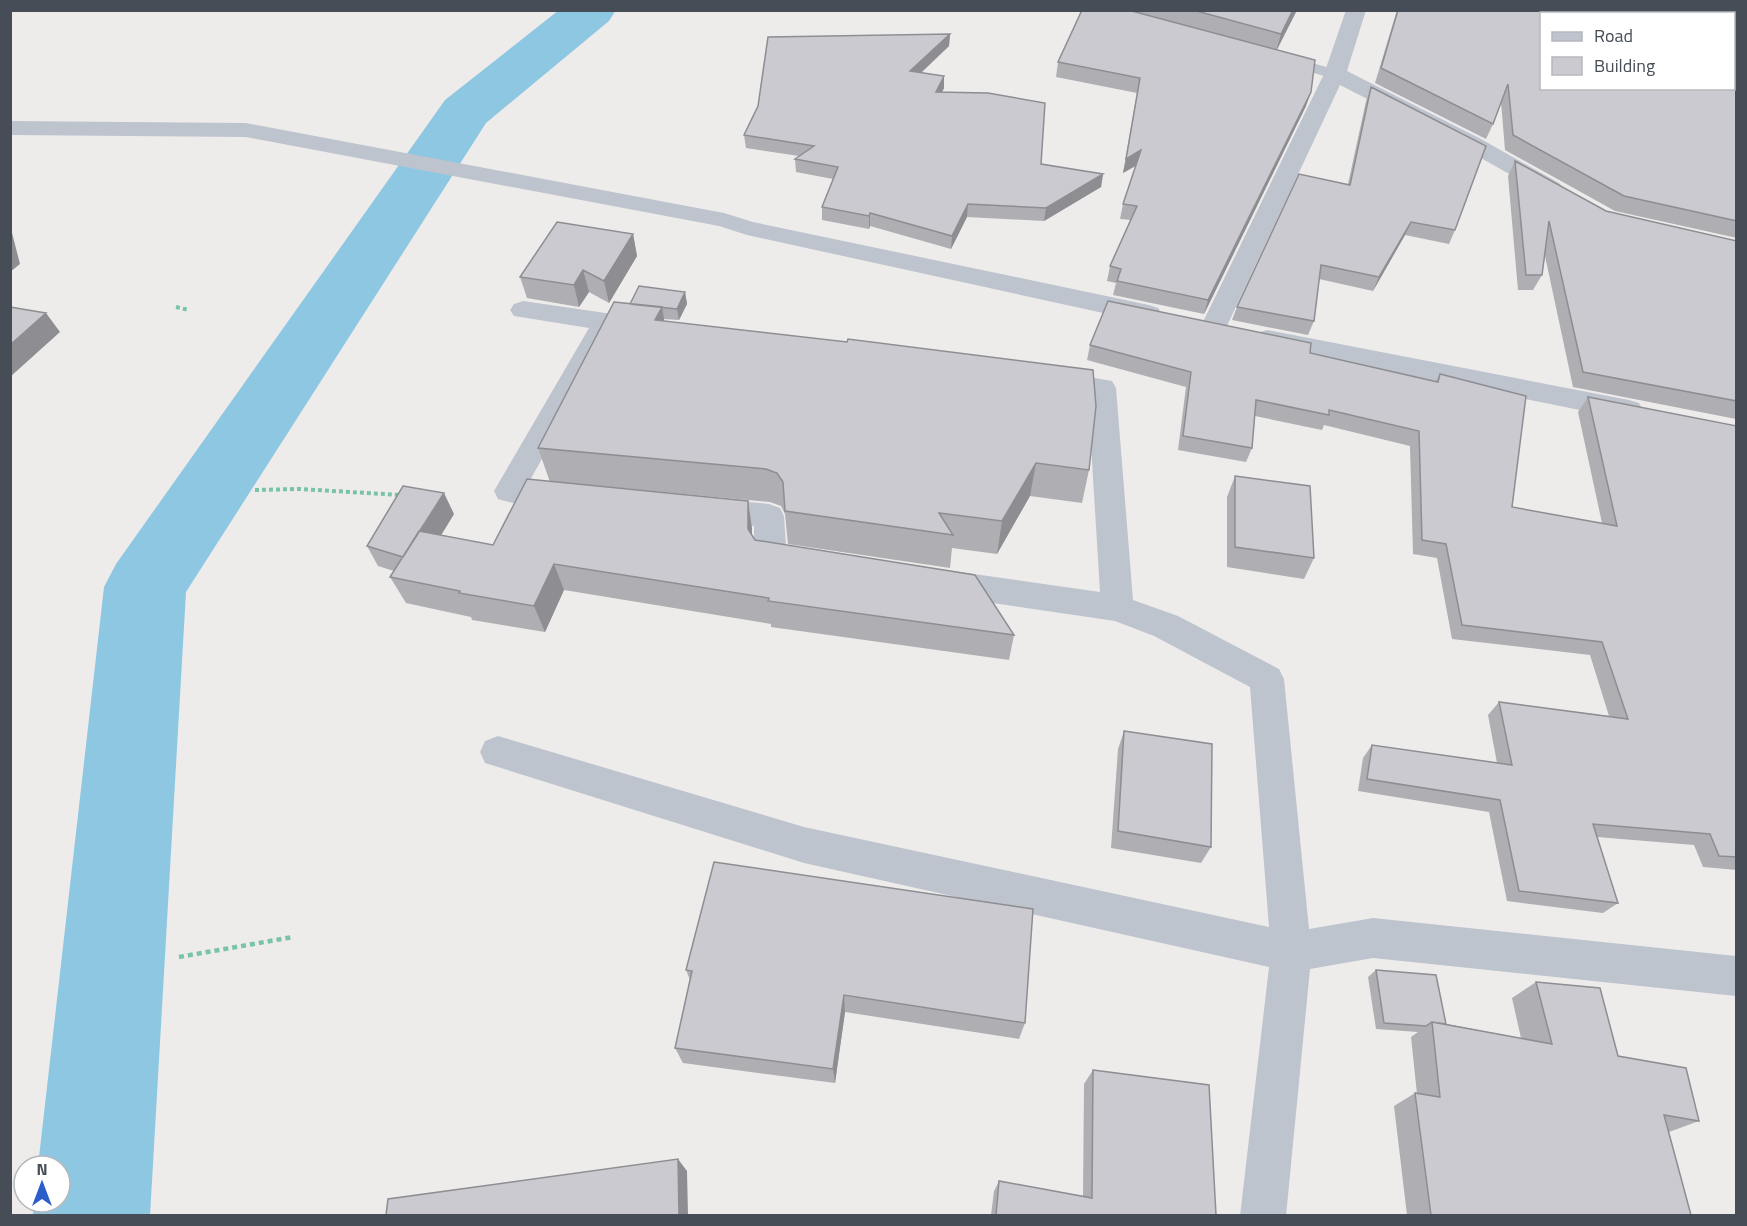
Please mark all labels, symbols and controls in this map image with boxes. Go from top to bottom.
legend [1540,12,1735,90]
text: Road [1594,22,1633,49]
text: Building [1594,52,1655,79]
north arrow [12,1154,72,1214]
text: N [36,1157,48,1181]

